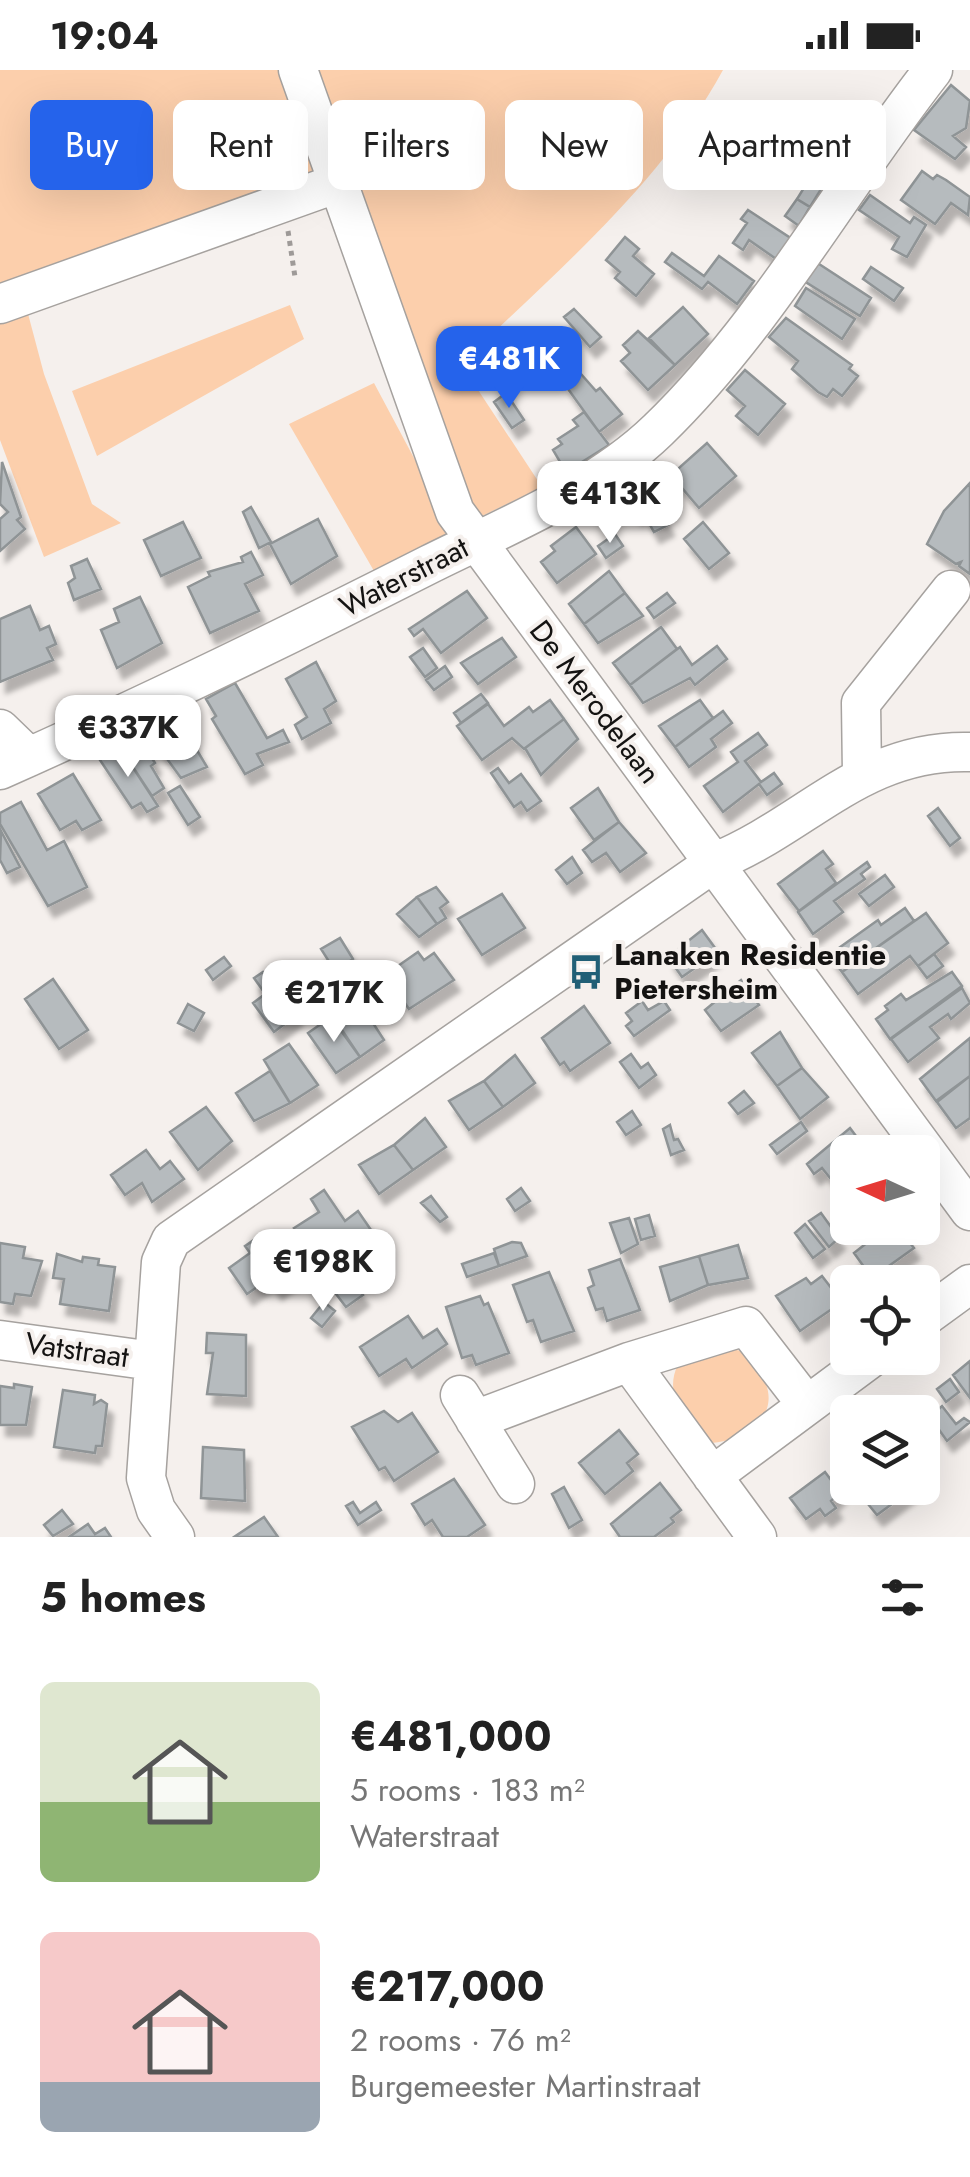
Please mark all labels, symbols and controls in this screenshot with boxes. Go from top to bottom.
text: 19:04 [50,8,159,63]
chip: Buy [30,100,153,190]
chip: Rent [173,100,308,190]
chip: Filters [328,100,485,190]
chip: New [505,100,643,190]
chip: Apartment [663,100,886,190]
pin: €481K [439,326,579,411]
text: €481K [458,335,560,381]
pin: €413K [540,461,680,546]
text: €413K [559,470,661,516]
street label: Waterstraat [332,525,476,627]
street label: De Merodelaan [520,611,671,792]
pin: €337K [58,695,198,780]
text: €337K [77,704,179,750]
place label: Lanaken Residentie Pietersheim [614,933,886,1010]
bus stop icon: Lanaken Residentie Pietersheim [567,953,605,991]
pin: €217K [264,960,404,1045]
text: €217K [284,969,384,1015]
north arrow [830,1135,940,1245]
map controls [830,1135,940,1505]
pin: €198K [253,1229,393,1314]
text: €198K [272,1238,374,1284]
button: locate [830,1265,940,1375]
street label: Vatstraat [23,1321,132,1378]
button: layers [830,1395,940,1505]
text: 5 homes [40,1567,206,1628]
icon: filters [875,1570,930,1625]
text: €481,000 [350,1706,552,1767]
icon: home [120,1722,240,1842]
text: 5 rooms · 183 m² [350,1767,585,1813]
text: Waterstraat [350,1813,499,1859]
text: €217,000 [350,1956,545,2017]
icon: home [120,1972,240,2092]
text: 2 rooms · 76 m² [350,2017,571,2063]
text: Burgemeester Martinstraat [350,2063,701,2109]

